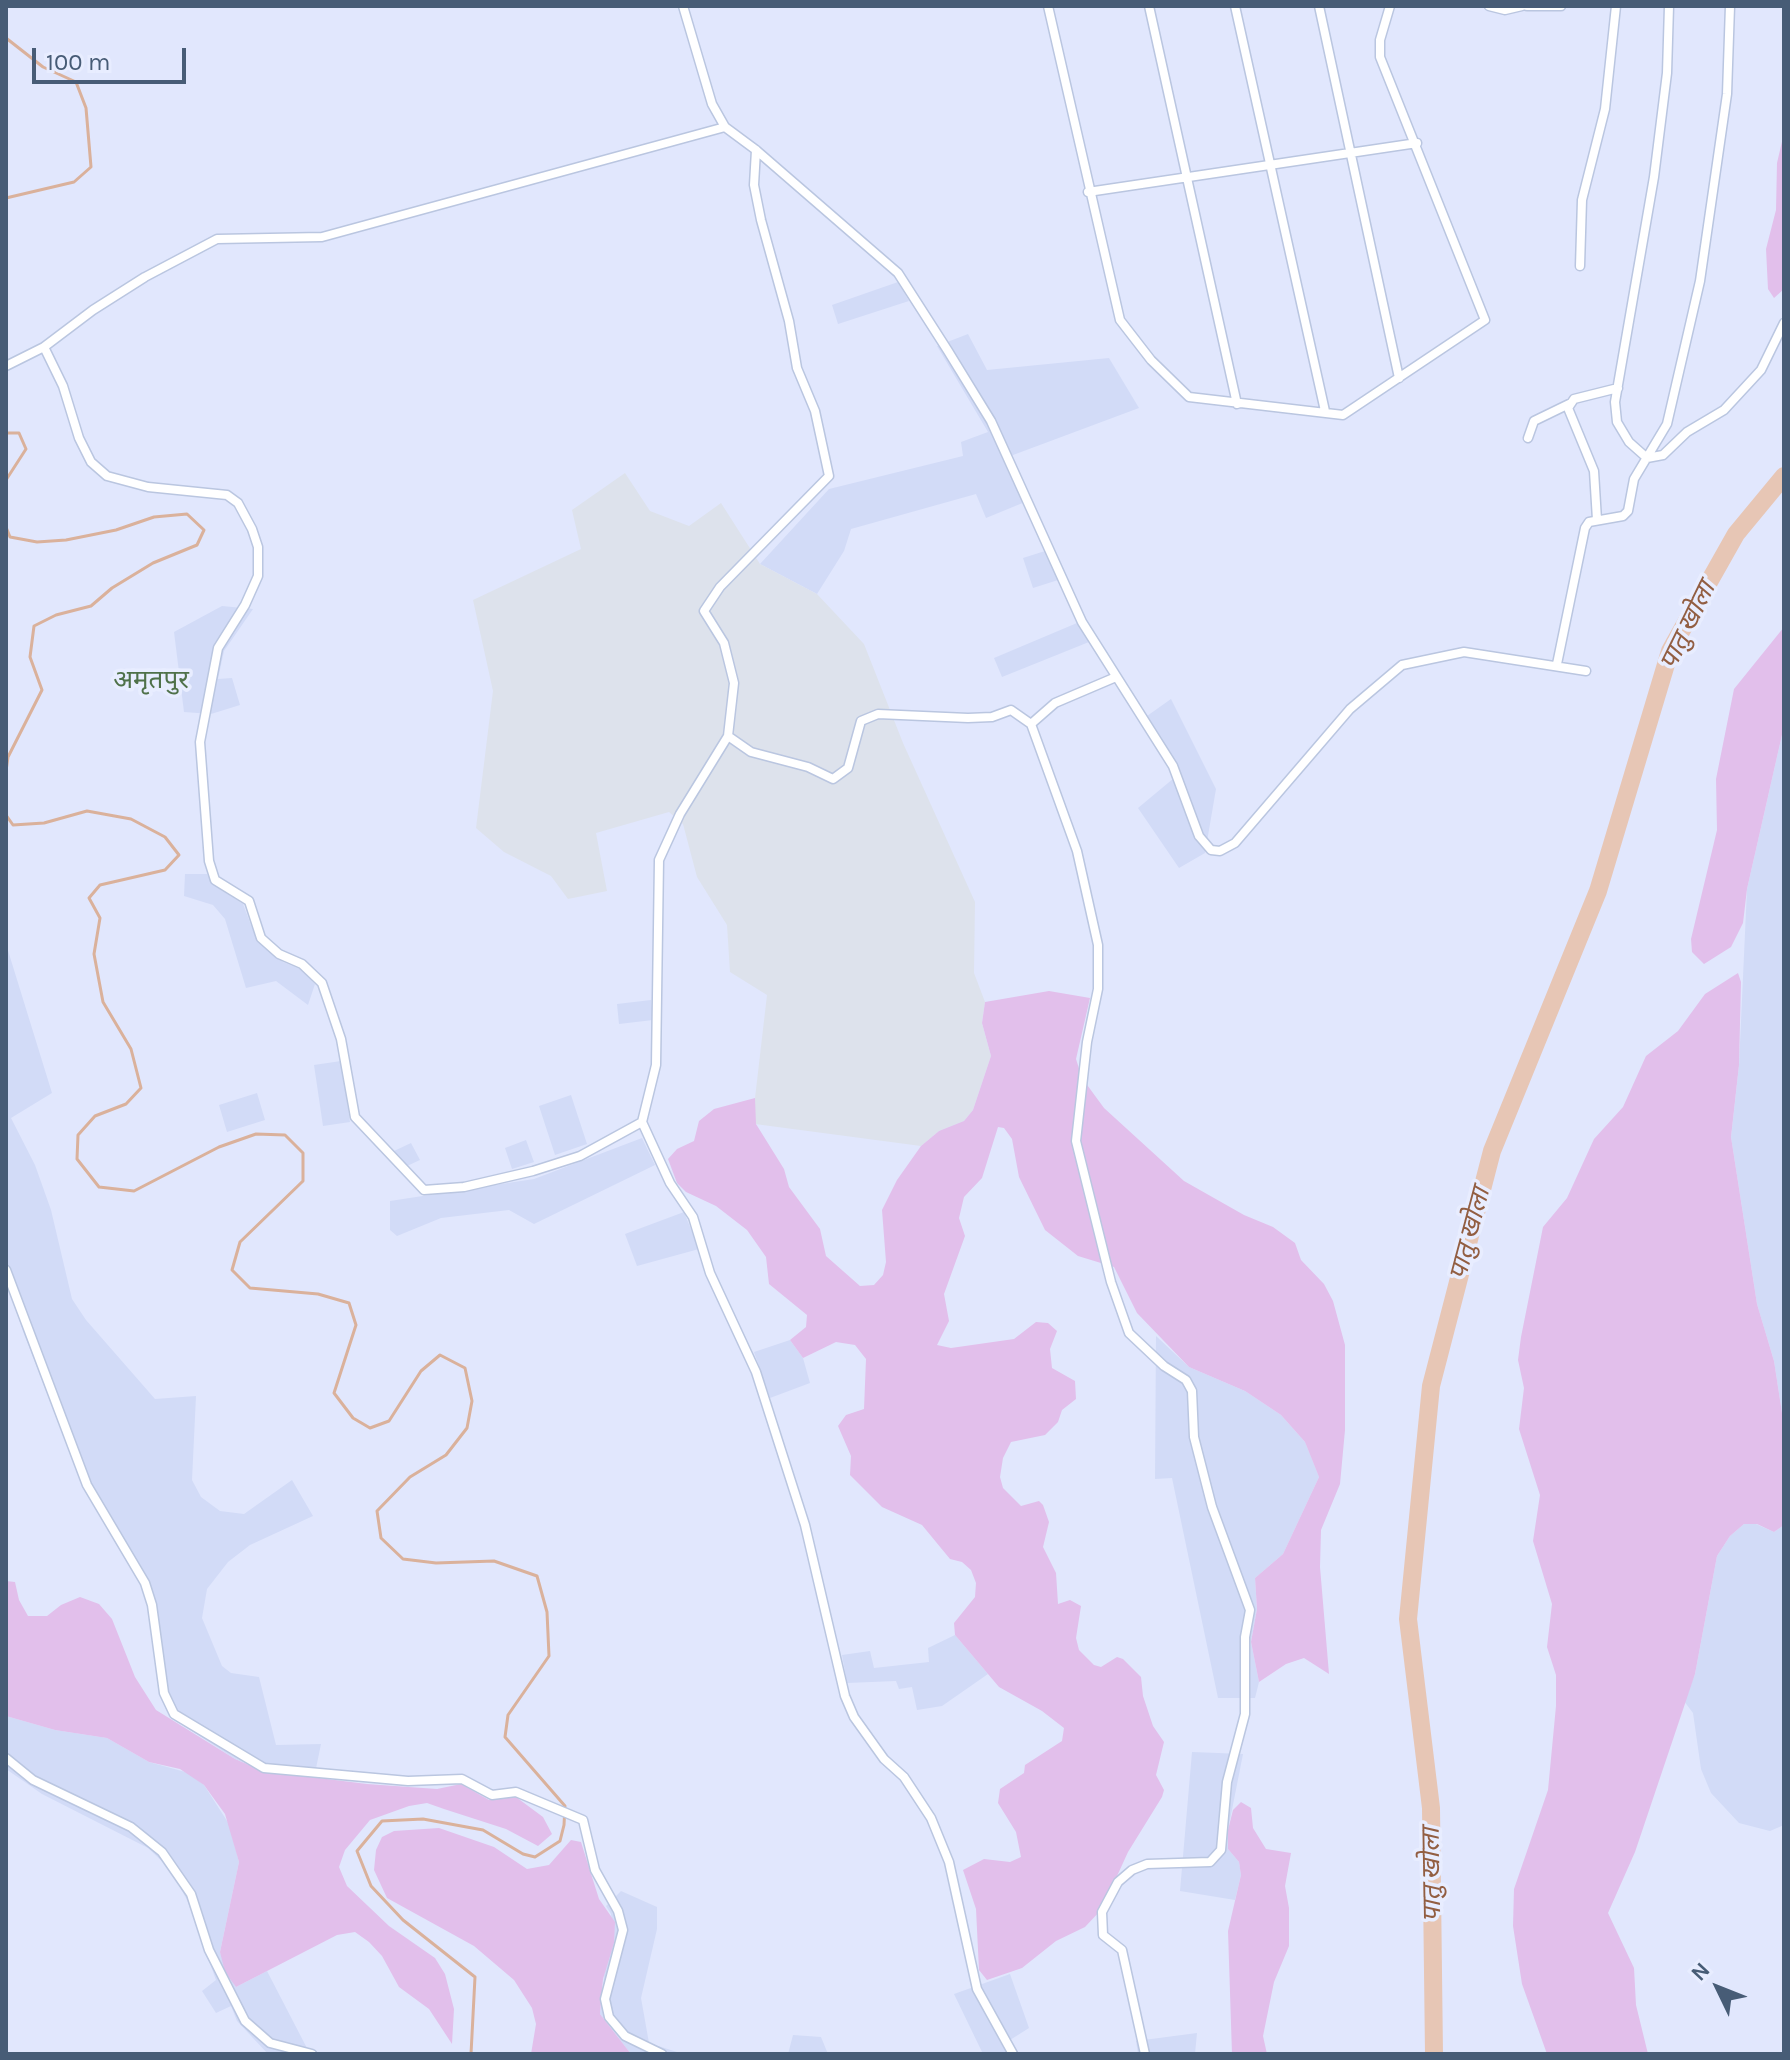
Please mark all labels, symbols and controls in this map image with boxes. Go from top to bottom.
scale bar [36,32,190,82]
text: 100 m [46,48,111,76]
water label: पातु खोला [1653,577,1723,675]
district label: अमृतपुर [113,665,189,697]
water label: पातु खोला [1443,1184,1497,1284]
water label: पातु खोला [1416,1828,1448,1922]
north arrow [1678,1948,1758,2028]
text: N [1686,1957,1715,1986]

